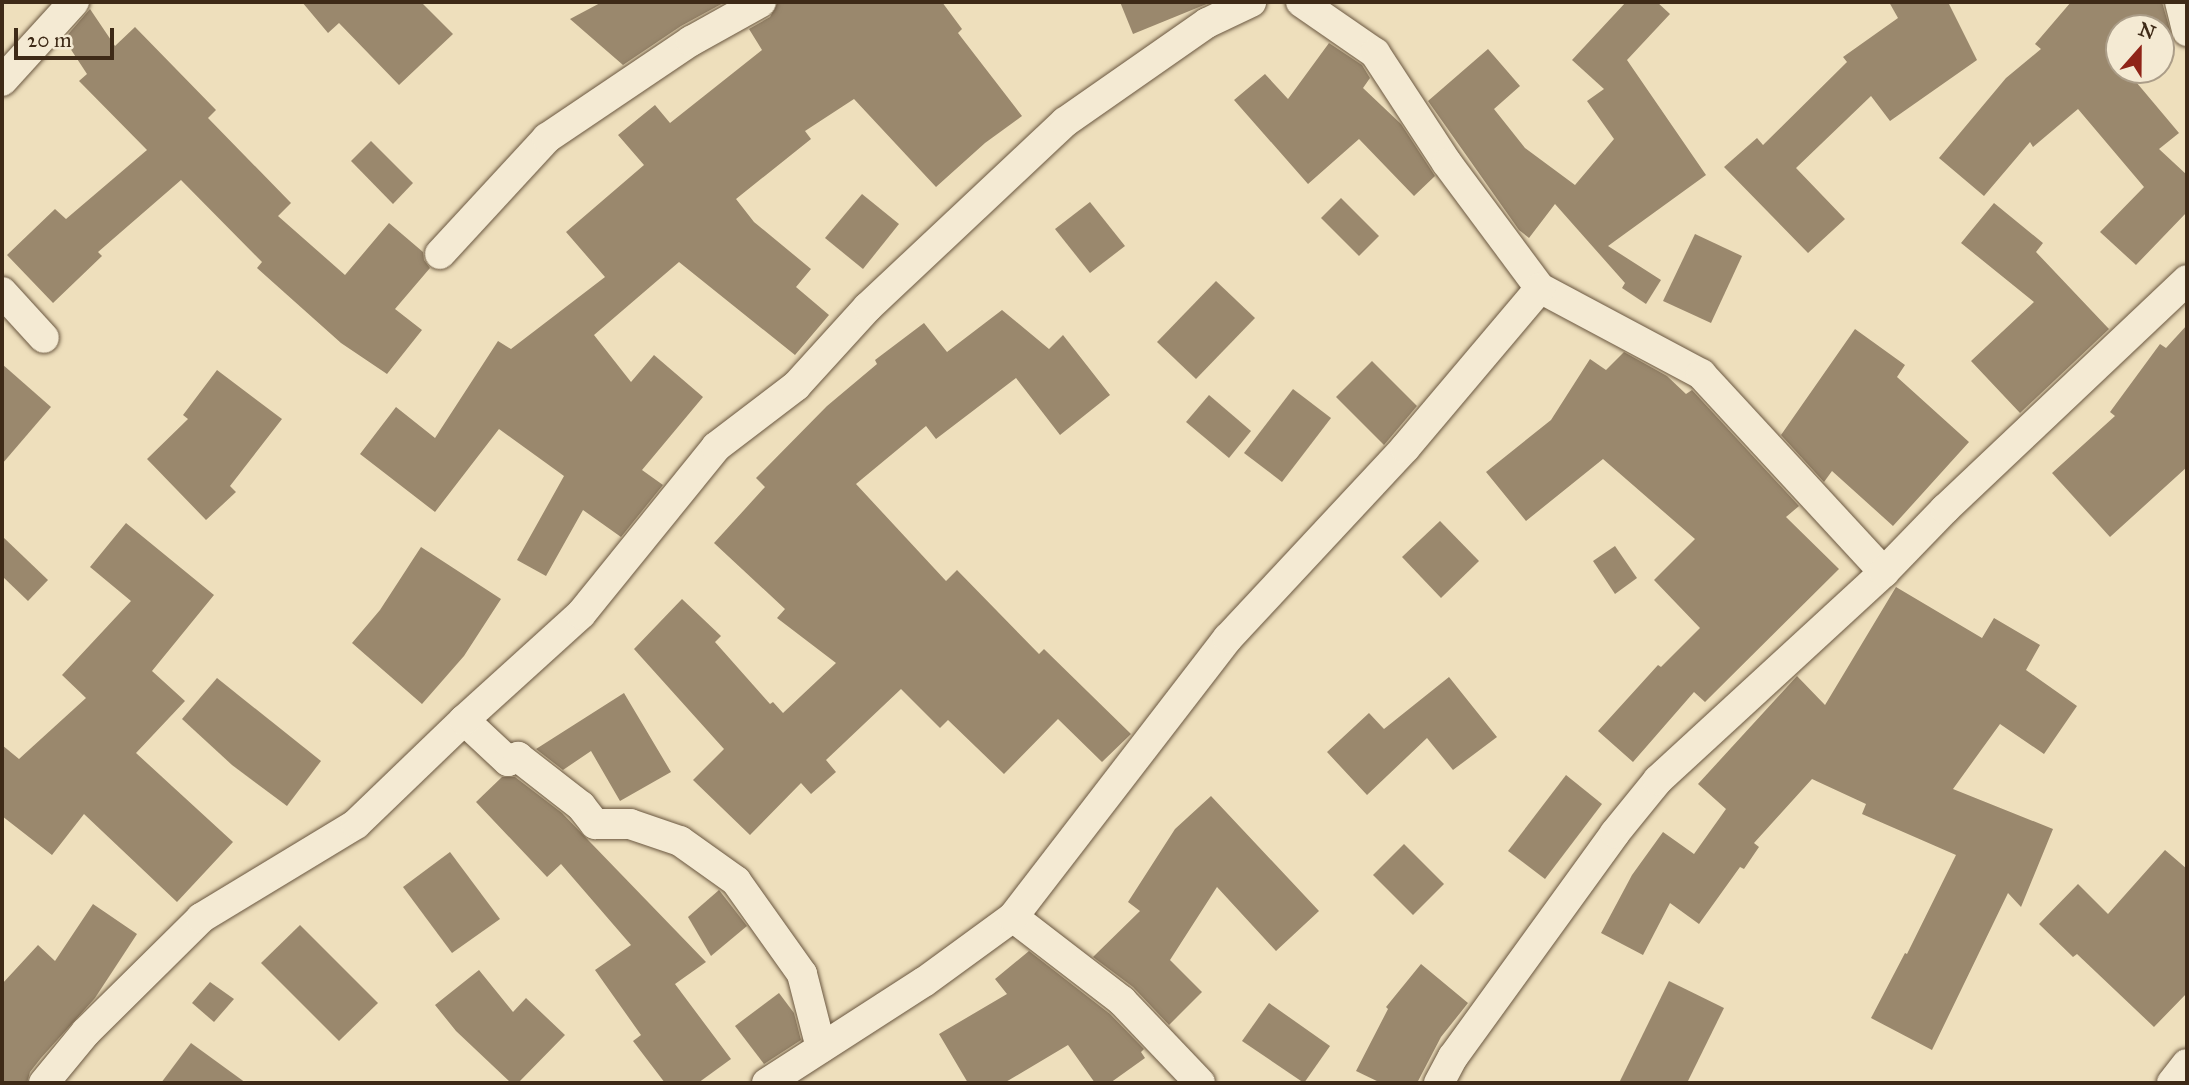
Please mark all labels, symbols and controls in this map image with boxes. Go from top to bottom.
scale bar [18,14,117,58]
north arrow [2105,14,2175,84]
text: N [2135,17,2159,44]
text: 20 m [27,27,72,53]

